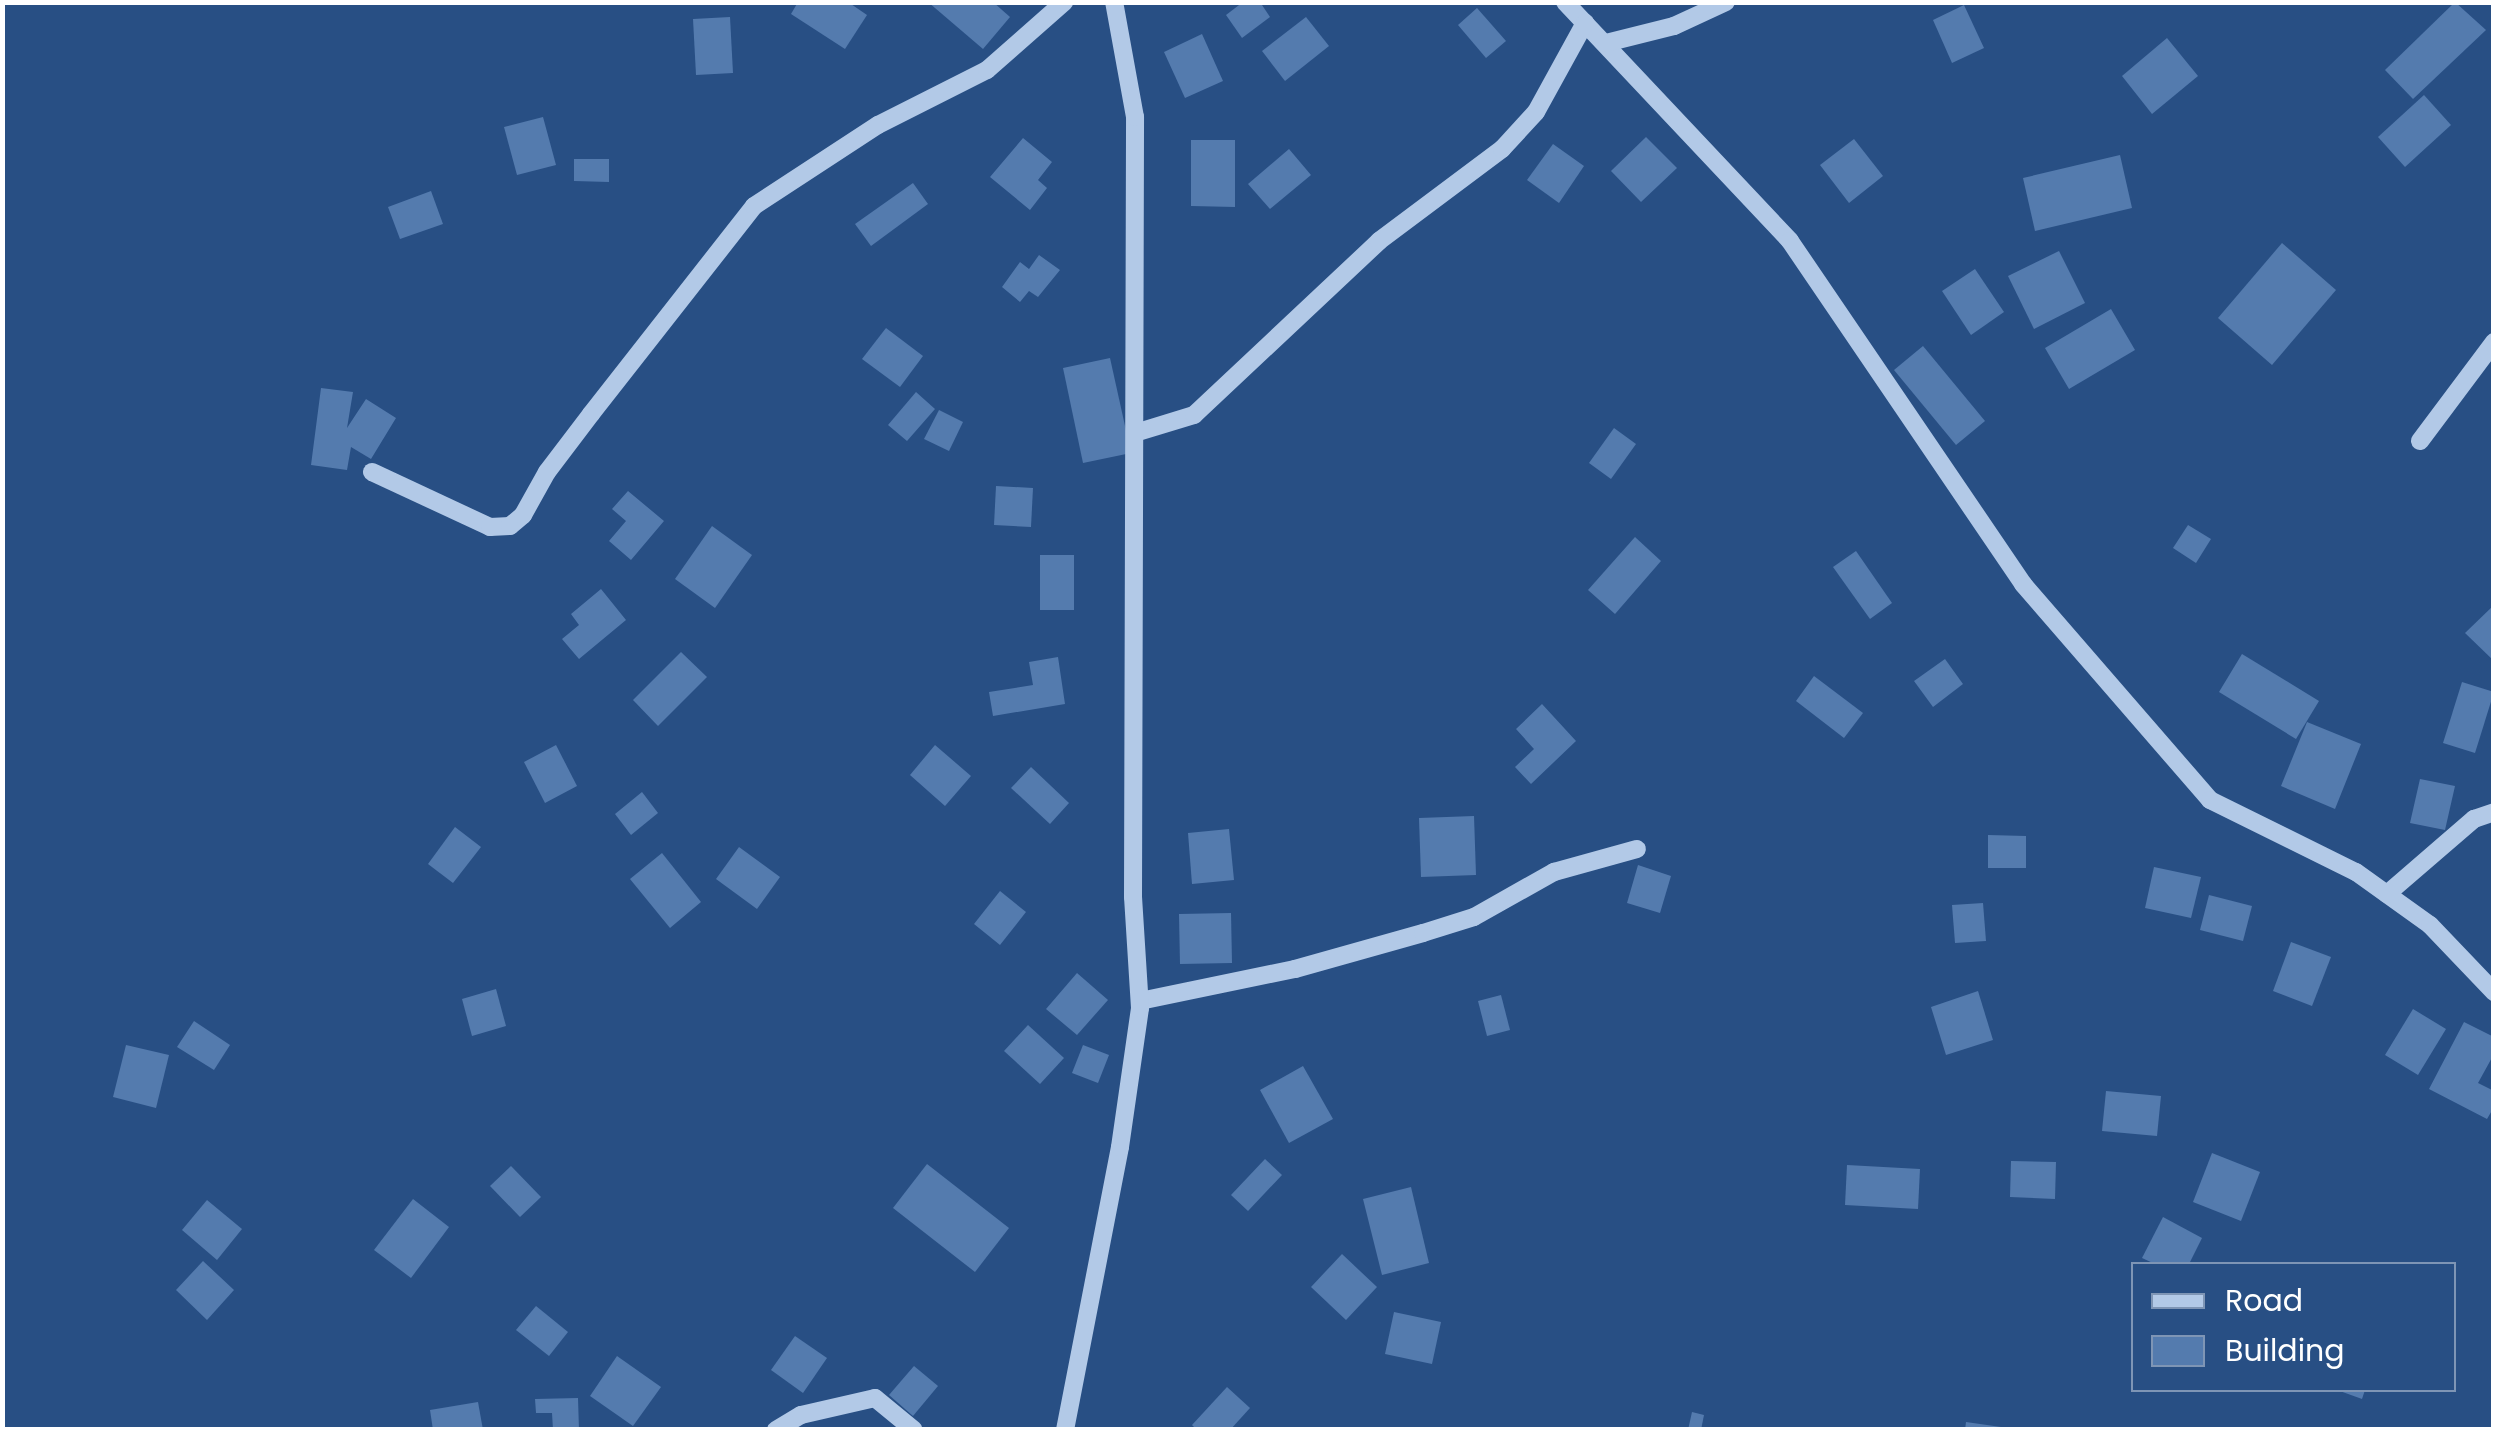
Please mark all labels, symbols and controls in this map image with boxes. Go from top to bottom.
legend [2131,1262,2456,1392]
text: Road [2225,1279,2303,1322]
text: Building [2225,1329,2345,1372]

